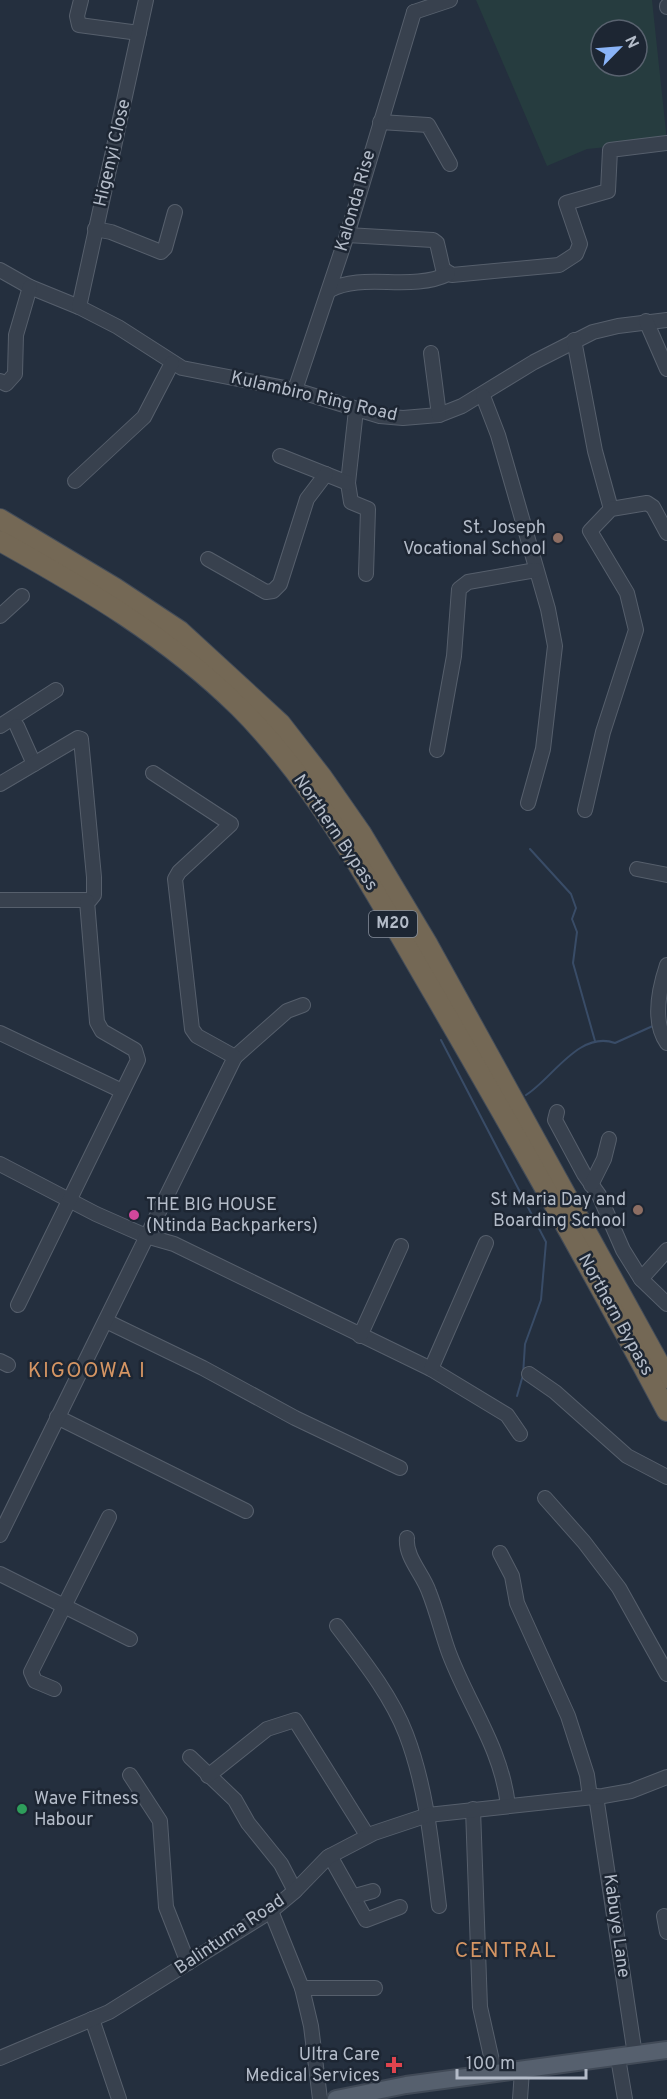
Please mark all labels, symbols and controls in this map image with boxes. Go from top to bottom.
north arrow [589,18,649,78]
text: N [619,33,642,52]
street label: Higenyi Close [89,97,137,209]
street label: Kalonda Rise [331,148,381,254]
street label: Kulambiro Ring Road [229,367,399,427]
place label: St. Joseph Vocational School [403,517,546,561]
marker: St. Joseph Vocational School [551,531,565,545]
street label: Northern Bypass [288,770,382,896]
road number: M20 [369,911,417,937]
place label: St Maria Day and Boarding School [490,1189,626,1233]
place label: THE BIG HOUSE (Ntinda Backparkers) [146,1194,318,1238]
marker: St Maria Day and Boarding School [631,1203,645,1217]
marker: THE BIG HOUSE (Ntinda Backparkers) [127,1208,141,1222]
street label: Northern Bypass [572,1250,658,1380]
district label: KIGOOWA I [28,1358,146,1385]
place label: Wave Fitness Habour [34,1788,139,1832]
marker: Wave Fitness Habour [15,1802,29,1816]
street label: Kabuye Lane [597,1873,635,1979]
street label: Balintuma Road [171,1890,289,1980]
district label: CENTRAL [455,1938,557,1965]
scale bar [457,2042,586,2080]
place label: Ultra Care Medical Services [245,2044,380,2088]
text: 100 m [466,2053,515,2076]
marker: Ultra Care Medical Services [385,2056,403,2074]

